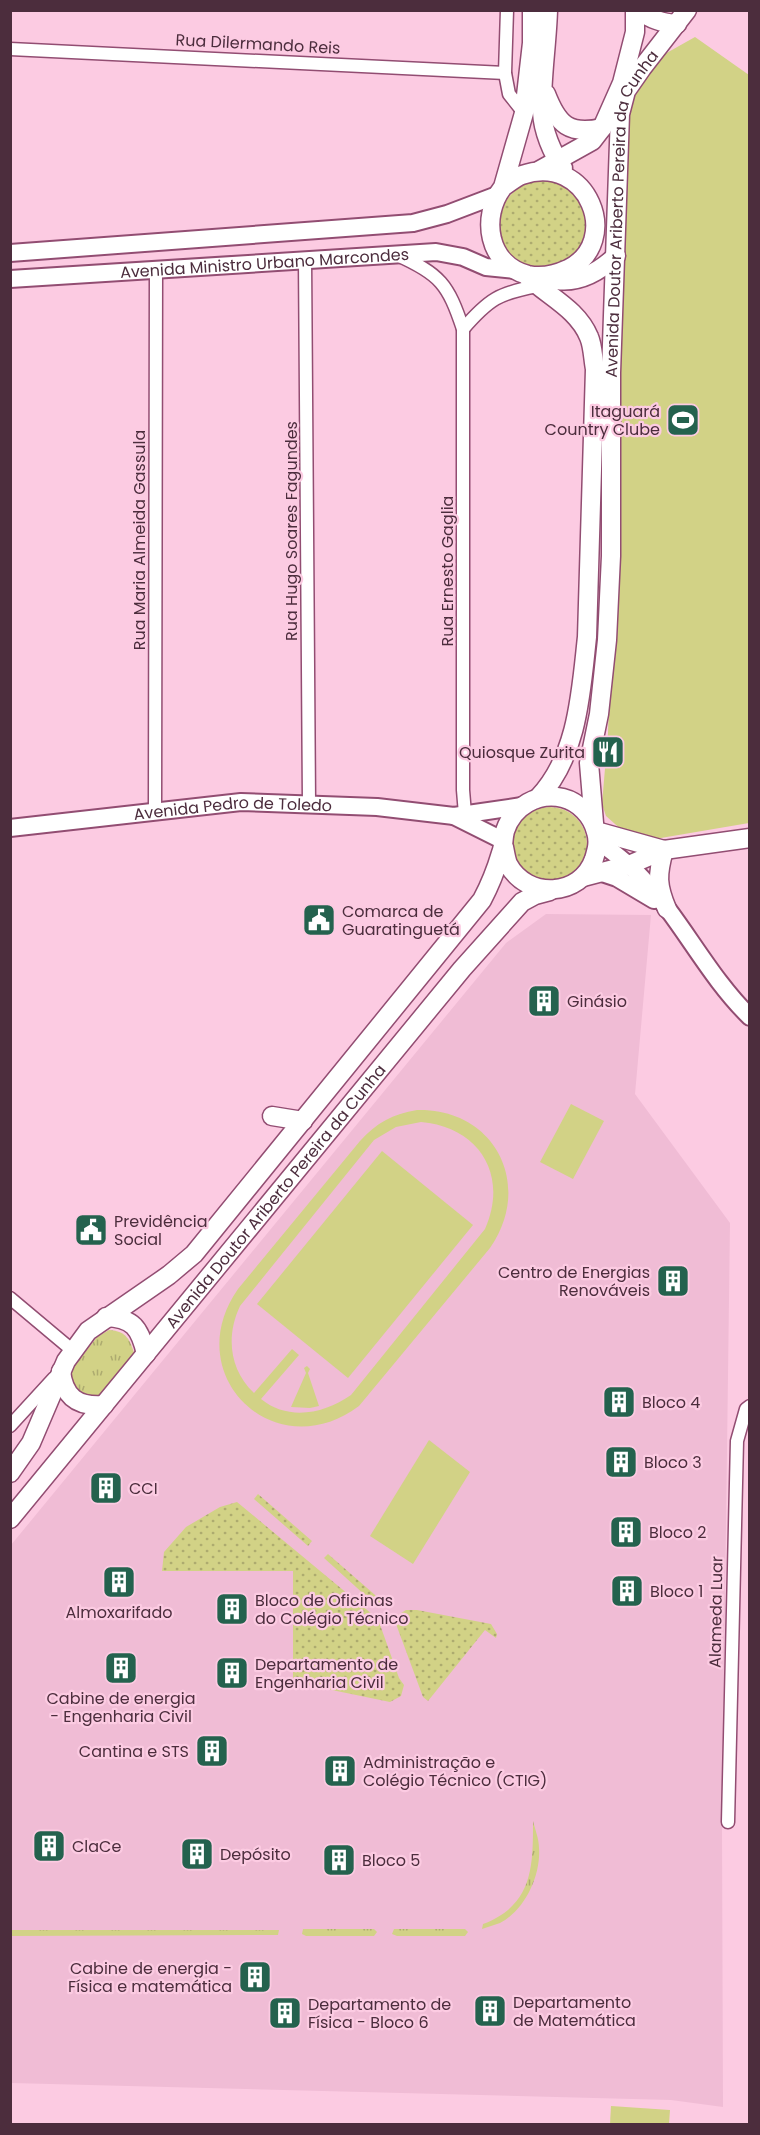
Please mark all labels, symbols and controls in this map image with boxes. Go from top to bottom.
street label: Rua Dilermando Reis [175,28,341,60]
street label: Avenida Doutor Ariberto Pereira da Cunha [599,45,663,378]
street label: Avenida Ministro Urbano Marcondes [119,242,410,284]
place label: Itaguará Country Clube [545,400,660,441]
sports icon: Itaguará Country Clube [665,402,701,438]
street label: Rua Hugo Soares Fagundes [280,421,303,641]
street label: Rua Maria Almeida Gassula [128,430,151,650]
street label: Rua Ernesto Gaglia [436,496,459,646]
restaurant icon: Quiosque Zurita [590,734,626,770]
place label: Quiosque Zurita [459,741,585,764]
street label: Avenida Pedro de Toledo [132,790,333,826]
place label: Comarca de Guaratinguetá [342,900,460,941]
public building icon: Comarca de Guaratinguetá [301,902,337,938]
building icon: Ginásio [526,983,562,1019]
place label: Ginásio [567,990,627,1013]
street label: Avenida Doutor Ariberto Pereira da Cunha [160,1059,391,1333]
place label: Previdência Social [114,1210,208,1251]
public building icon: Previdência Social [73,1212,109,1248]
place label: Centro de Energias Renováveis [498,1261,650,1302]
building icon: Centro de Energias Renováveis [655,1263,691,1299]
building icon: Bloco 4 [601,1384,637,1420]
place label: Bloco 4 [642,1391,700,1414]
building icon: Bloco 3 [603,1444,639,1480]
place label: Bloco 3 [644,1451,702,1474]
building icon: CCI [88,1470,124,1506]
place label: CCI [129,1477,158,1500]
building icon: Bloco 2 [608,1514,644,1550]
place label: Bloco 2 [649,1521,706,1544]
street label: Alameda Luar [704,1556,728,1668]
building icon: Almoxarifado [101,1564,137,1600]
building icon: Bloco 1 [609,1573,645,1609]
place label: Bloco 1 [650,1580,703,1603]
place label: Bloco de Oficinas do Colégio Técnico [255,1589,408,1630]
building icon: Bloco de Oficinas do Colégio Técnico [214,1591,250,1627]
place label: Almoxarifado [66,1601,172,1624]
building icon: Cabine de energia - Engenharia Civil [103,1650,139,1686]
place label: Departamento de Engenharia Civil [255,1653,398,1694]
building icon: Departamento de Engenharia Civil [214,1655,250,1691]
place label: Cabine de energia - Engenharia Civil [47,1687,195,1728]
building icon: Cantina e STS [194,1733,230,1769]
place label: Cantina e STS [79,1740,189,1763]
place label: Administração e Colégio Técnico (CTIG) [363,1751,547,1792]
building icon: Administração e Colégio Técnico (CTIG) [322,1753,358,1789]
building icon: ClaCe [31,1828,67,1864]
place label: ClaCe [72,1835,121,1858]
building icon: Depósito [179,1836,215,1872]
building icon: Bloco 5 [321,1842,357,1878]
place label: Depósito [220,1843,291,1866]
place label: Bloco 5 [362,1849,420,1872]
place label: Cabine de energia - Física e matemática [68,1957,232,1998]
building icon: Cabine de energia - Física e matemática [237,1959,273,1995]
place label: Departamento de Matemática [513,1991,636,2032]
place label: Departamento de Física - Bloco 6 [308,1993,451,2034]
building icon: Departamento de Matemática [472,1993,508,2029]
building icon: Departamento de Física - Bloco 6 [267,1995,303,2031]

